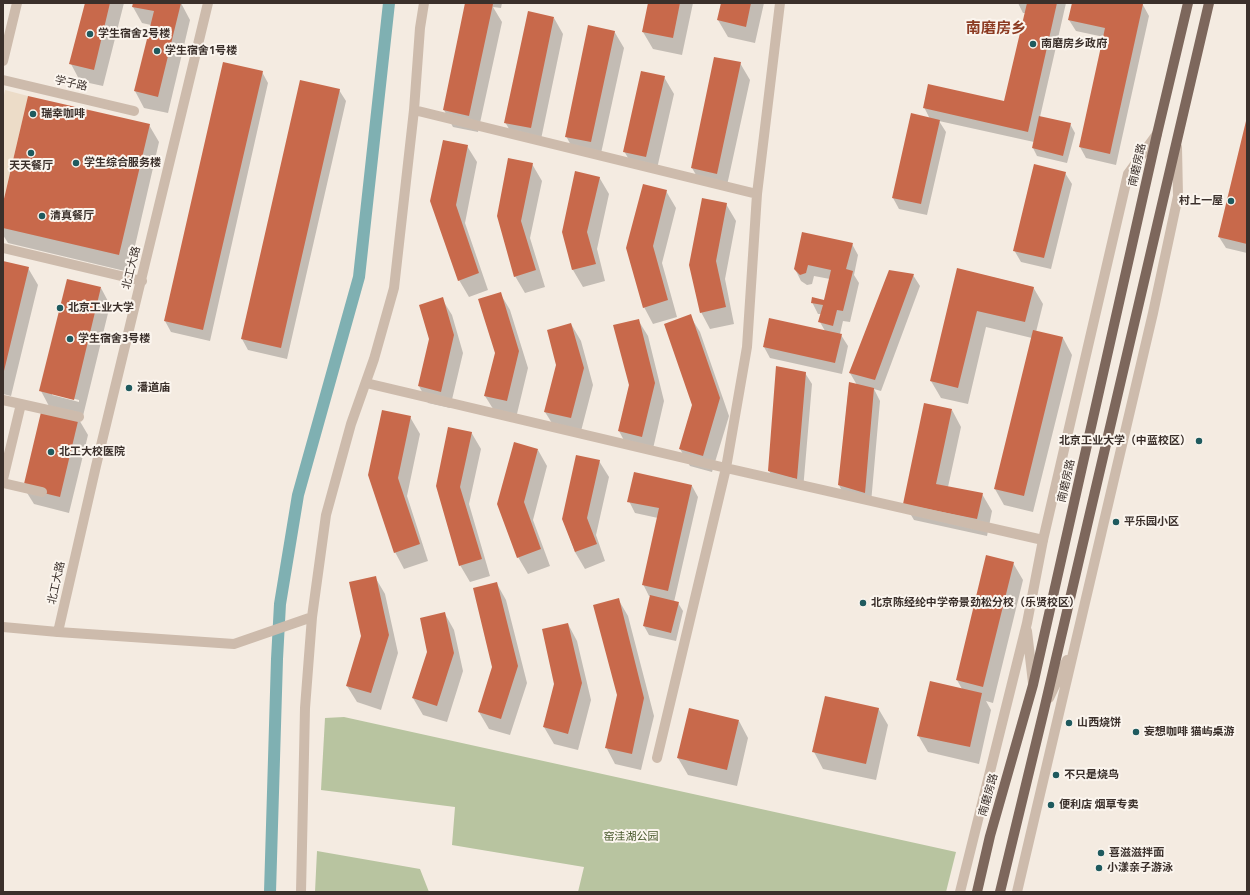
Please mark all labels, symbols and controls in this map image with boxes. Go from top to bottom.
district label: 南磨房乡 [966,20,1026,38]
place label: 学生宿舍2号楼 [98,27,170,41]
marker: 学生宿舍2号楼 [85,29,95,39]
place label: 南磨房乡政府 [1041,37,1107,51]
marker: 南磨房乡政府 [1028,39,1038,49]
place label: 学生宿舍1号楼 [165,44,237,58]
marker: 学生宿舍1号楼 [152,46,162,56]
street label: 学子路 [53,74,89,94]
place label: 瑞幸咖啡 [41,107,85,121]
marker: 瑞幸咖啡 [28,109,38,119]
street label: 南磨房路 [1127,142,1149,188]
marker: 天天餐厅 [26,148,36,158]
place label: 学生综合服务楼 [84,156,161,170]
marker: 学生综合服务楼 [71,158,81,168]
place label: 天天餐厅 [9,159,53,173]
place label: 村上一屋 [1179,194,1223,208]
marker: 村上一屋 [1226,196,1236,206]
place label: 清真餐厅 [50,209,94,223]
marker: 清真餐厅 [37,211,47,221]
street label: 北工大路 [120,245,144,291]
place label: 北京工业大学 [68,301,134,315]
marker: 北京工业大学 [55,303,65,313]
place label: 学生宿舍3号楼 [78,332,150,346]
marker: 学生宿舍3号楼 [65,334,75,344]
place label: 潘道庙 [137,381,170,395]
marker: 潘道庙 [124,383,134,393]
place label: 北京工业大学（中蓝校区） [1059,434,1191,448]
marker: 北京工业大学（中蓝校区） [1194,436,1204,446]
place label: 北工大校医院 [59,445,125,459]
marker: 北工大校医院 [46,447,56,457]
street label: 南磨房路 [1056,458,1078,504]
place label: 平乐园小区 [1124,515,1179,529]
marker: 平乐园小区 [1111,517,1121,527]
street label: 北工大路 [46,560,68,606]
place label: 北京陈经纶中学帝景劲松分校（乐贤校区） [871,596,1080,610]
marker: 北京陈经纶中学帝景劲松分校（乐贤校区） [858,598,868,608]
place label: 山西烧饼 [1077,716,1121,730]
marker: 山西烧饼 [1064,718,1074,728]
place label: 妄想咖啡 猫屿桌游 [1144,725,1234,739]
marker: 妄想咖啡 猫屿桌游 [1131,727,1141,737]
place label: 不只是烧鸟 [1064,768,1119,782]
marker: 不只是烧鸟 [1051,770,1061,780]
street label: 南磨房路 [977,772,1001,818]
place label: 便利店 烟草专卖 [1059,798,1138,812]
marker: 便利店 烟草专卖 [1046,800,1056,810]
park label: 窑洼湖公园 [604,830,658,844]
place label: 喜滋滋拌面 [1109,846,1164,860]
marker: 喜滋滋拌面 [1096,848,1106,858]
place label: 小漾亲子游泳 [1107,861,1173,875]
marker: 小漾亲子游泳 [1094,863,1104,873]

